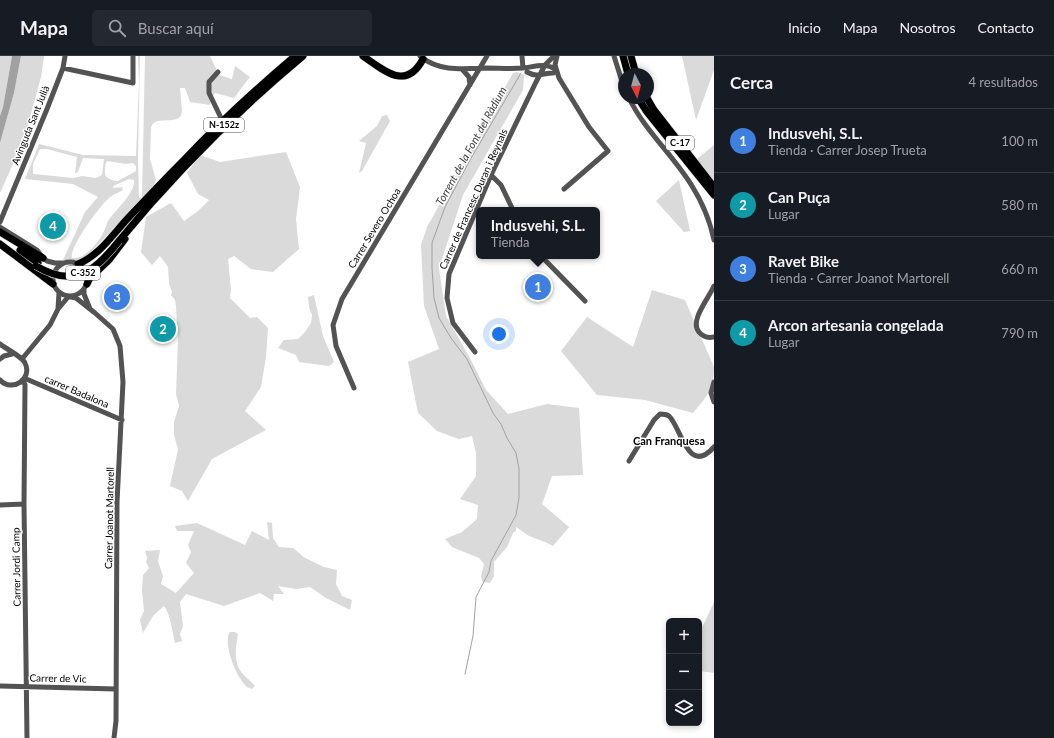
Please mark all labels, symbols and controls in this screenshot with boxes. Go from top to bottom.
search box [92,10,372,46]
text: Mapa [20,16,68,39]
icon: search [106,17,128,39]
text: Buscar aquí [138,19,214,37]
text: Inicio [788,19,821,36]
text: Mapa [843,19,877,36]
text: Nosotros [899,19,956,36]
text: Contacto [978,19,1034,36]
north arrow [618,68,654,104]
text: Cerca [730,72,773,93]
text: 4 resultados [968,74,1038,90]
street label: Avinguda Sant Julià [9,84,51,166]
water label: Torrent de la Font del Ràdium [432,84,509,207]
road number: N-152z [204,118,244,132]
text: Indusvehi, S.L. [768,124,863,142]
street label: Carrer de Francesc Duran i Reynals [436,127,510,271]
text: 1 [739,133,747,149]
text: 100 m [1001,133,1038,149]
road number: C-17 [666,136,694,150]
text: Tienda · Carrer Josep Trueta [768,142,927,158]
street label: Carrer Severo Ochoa [345,186,403,270]
text: Can Puça [768,188,830,206]
text: 2 [739,197,747,213]
text: 580 m [1001,197,1038,213]
text: Lugar [768,206,800,222]
popup [476,207,600,259]
pin: 4 [40,211,66,241]
text: Indusvehi, S.L. [491,216,585,234]
text: Tienda [491,234,529,250]
text: Ravet Bike [768,252,839,270]
text: 3 [739,261,747,277]
text: 660 m [1001,261,1038,277]
road number: C-352 [66,266,100,280]
text: Tienda · Carrer Joanot Martorell [768,270,949,286]
pin: 1 [525,272,551,302]
pin: 3 [104,282,130,312]
pin: 2 [150,314,176,344]
text: Arcon artesania congelada [768,316,944,334]
your location [489,324,509,344]
text: 4 [739,325,747,341]
text: 790 m [1001,325,1038,341]
text: Lugar [768,334,800,350]
street label: carrer Badalona [43,372,111,410]
district label: Can Franquesa [633,434,705,447]
street label: Carrer Joanot Martorell [102,467,116,569]
street label: Carrer Jordi Camp [9,527,23,607]
map controls [666,618,702,726]
button: + [666,618,702,654]
button: − [666,654,702,690]
street label: Carrer de Vic [29,672,87,685]
button: layers [666,690,702,726]

